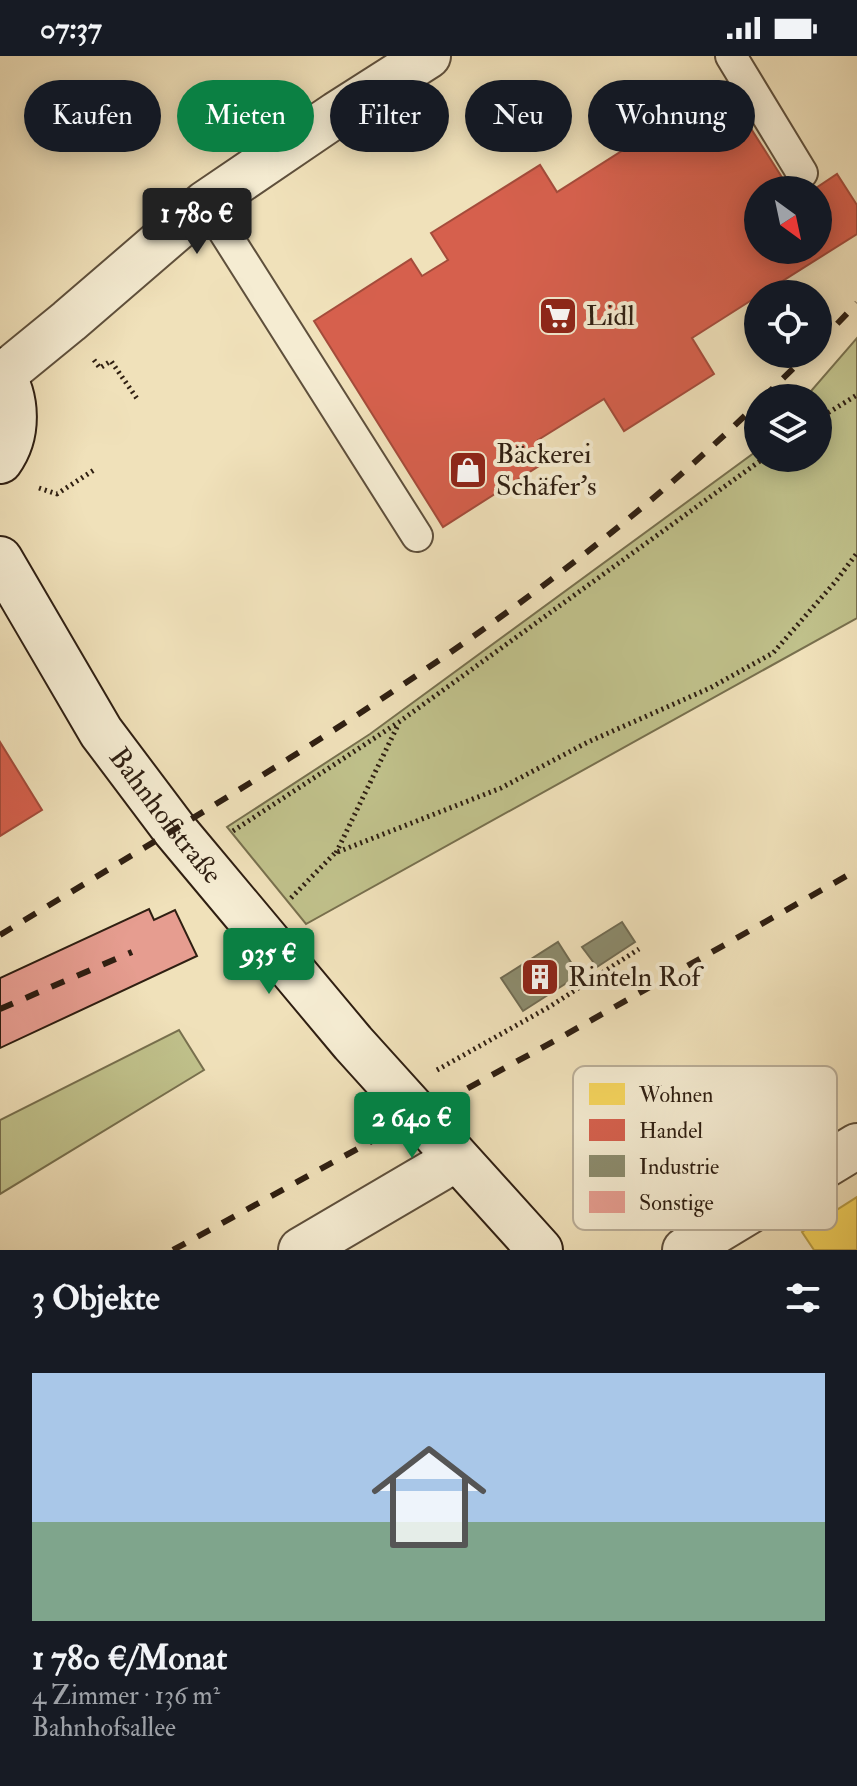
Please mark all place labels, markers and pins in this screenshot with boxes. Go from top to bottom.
pin: 1 780 € [123,188,271,256]
supermarket icon: Lidl [537,295,579,337]
place label: Lidl [586,299,635,334]
place label: Bäckerei Schäfer's [496,437,597,504]
shop icon: Bäckerei Schäfer's [447,449,489,491]
pin: 935 € [213,928,325,996]
building icon: Rinteln Rof [519,956,561,998]
place label: Rinteln Rof [568,960,704,995]
pin: 2 640 € [338,1092,486,1160]

